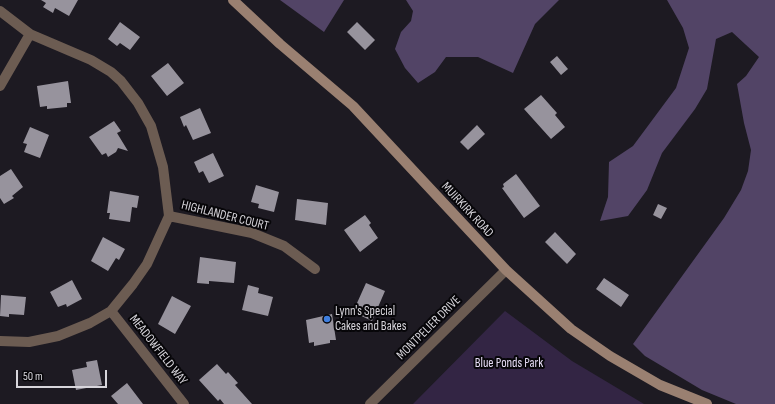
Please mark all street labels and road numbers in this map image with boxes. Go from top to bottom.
street label: MUIRKIRK ROAD [438,179,496,241]
street label: HIGHLANDER COURT [180,198,270,234]
street label: MONTPELIER DRIVE [394,293,464,363]
street label: MEADOWFIELD WAY [126,312,190,388]

